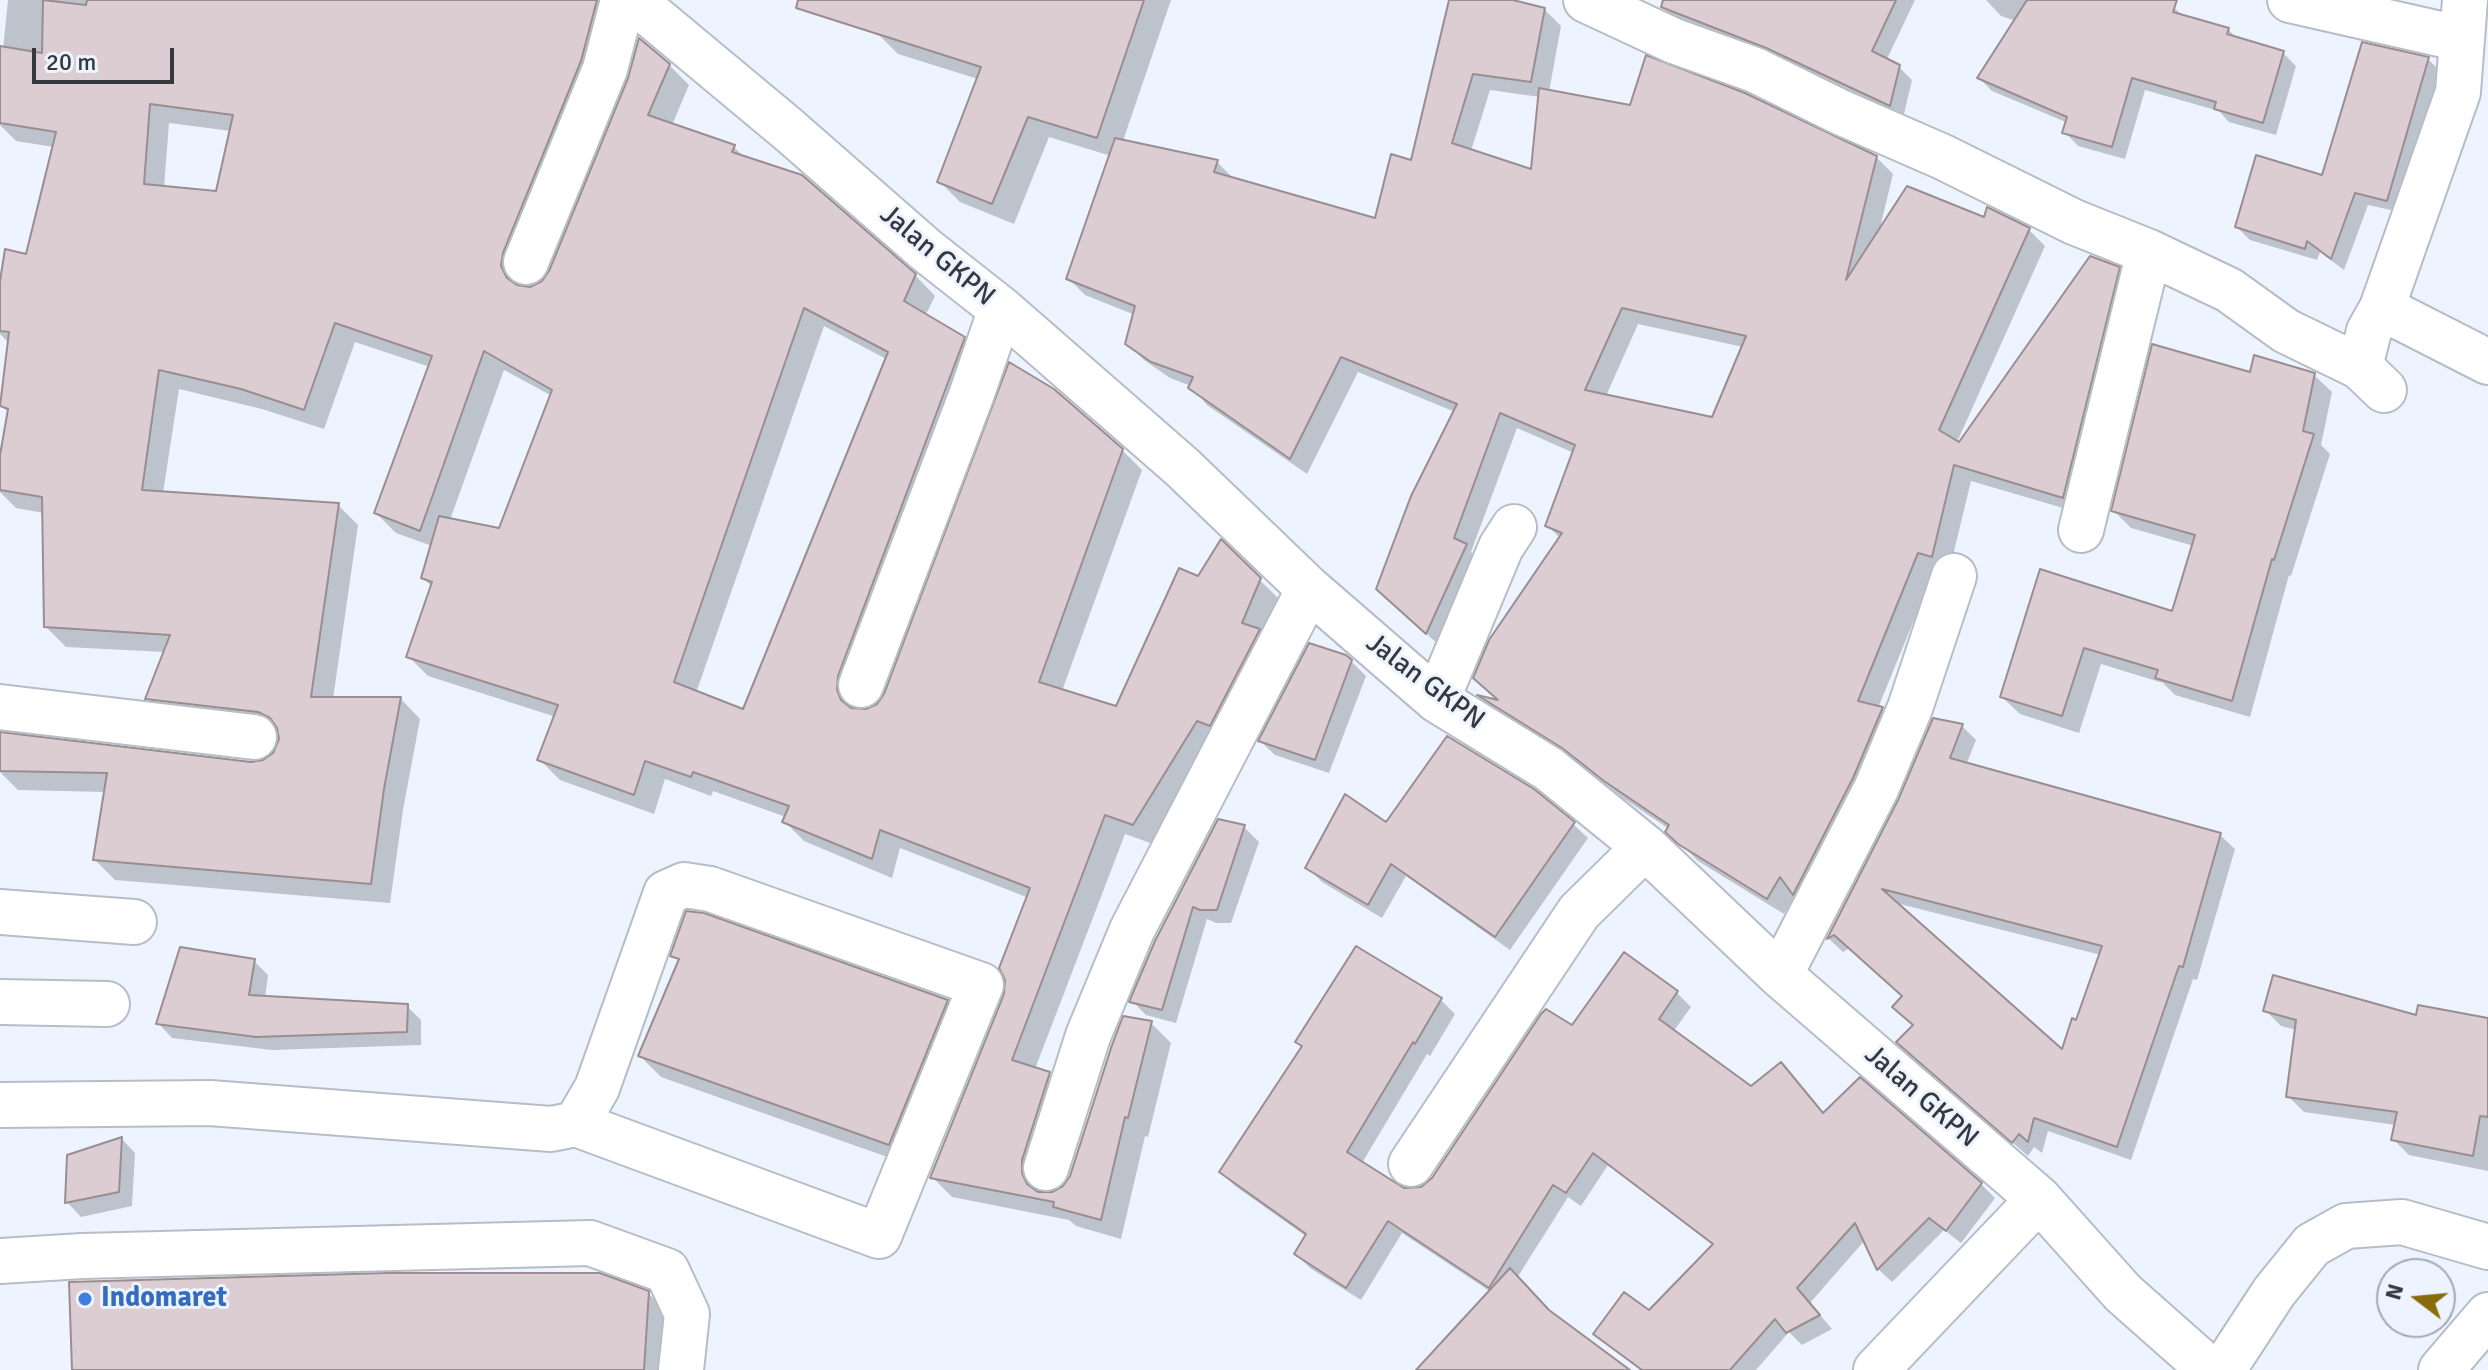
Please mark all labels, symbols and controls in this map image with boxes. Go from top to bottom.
scale bar [36,32,178,82]
text: 20 m [46,47,96,77]
street label: Jalan GKPN [873,198,1001,314]
street label: Jalan GKPN [1359,627,1491,737]
street label: Jalan GKPN [1857,1039,1985,1155]
north arrow [2376,1258,2456,1338]
text: N [2379,1281,2409,1303]
place label: Indomaret [101,1282,227,1316]
marker: Indomaret [76,1290,94,1308]

